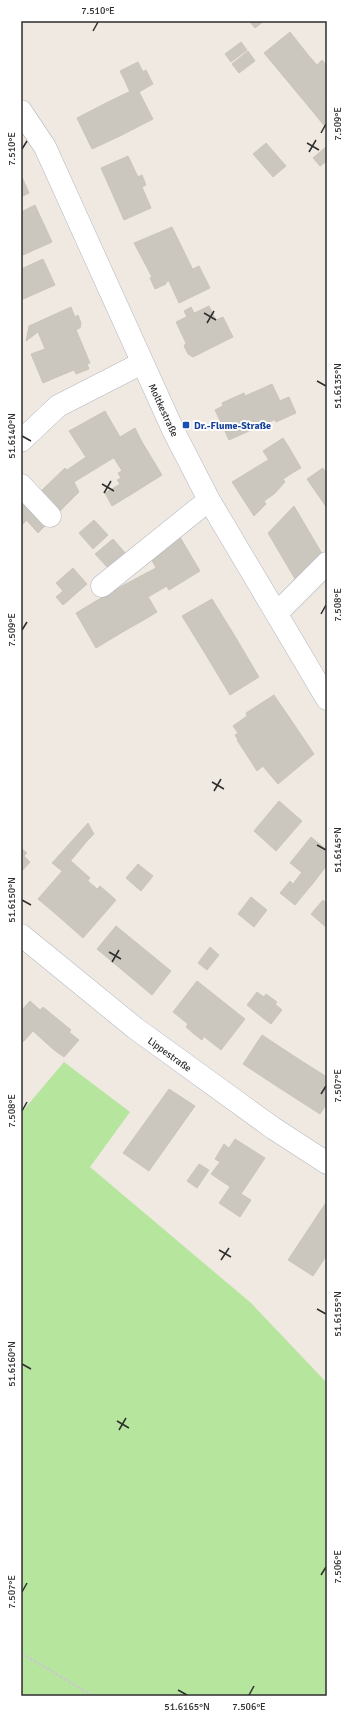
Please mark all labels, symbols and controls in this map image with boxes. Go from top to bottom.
text: 7.510°E [81,5,115,17]
text: 7.509°E [332,107,344,141]
text: 7.510°E [6,132,18,166]
text: 51.6135°N [332,363,344,409]
street label: Moltkestraße [146,382,181,439]
text: 51.6140°N [6,413,18,459]
marker: Dr.-Flume-Straße [181,420,191,430]
place label: Dr.-Flume-Straße [194,420,271,432]
text: 7.508°E [332,588,344,622]
text: 7.509°E [6,613,18,647]
text: 51.6145°N [332,827,344,873]
text: 51.6150°N [6,877,18,923]
street label: Lippestraße [145,1035,194,1075]
text: 7.507°E [332,1069,344,1103]
text: 7.508°E [6,1094,18,1128]
text: 51.6155°N [332,1291,344,1337]
text: 51.6160°N [6,1341,18,1387]
text: 7.506°E [332,1550,344,1584]
text: 7.507°E [6,1575,18,1609]
text: 51.6165°N [164,1701,210,1713]
text: 7.506°E [232,1701,266,1713]

